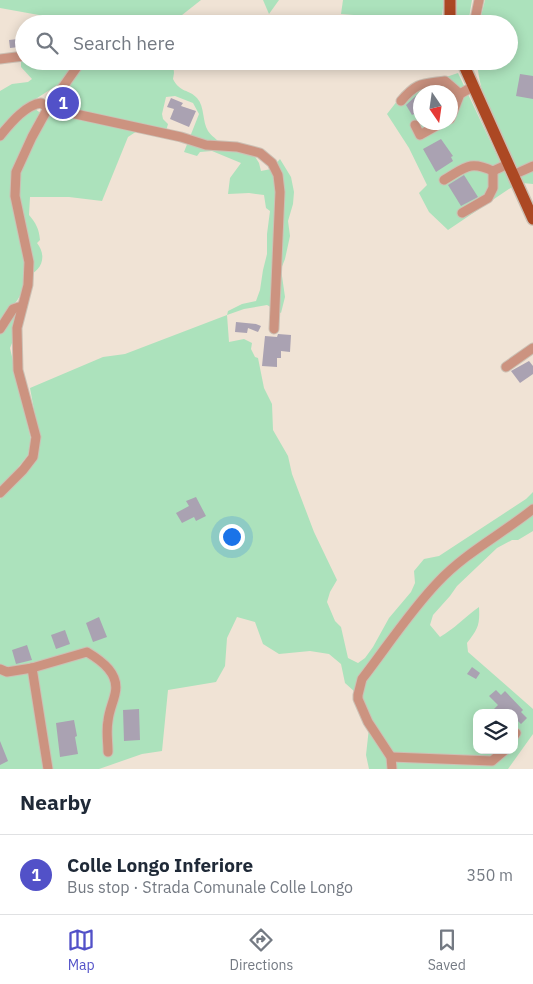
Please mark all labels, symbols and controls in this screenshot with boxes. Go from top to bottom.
search box [15,15,518,70]
icon: search [33,29,61,57]
text: Search here [73,31,175,55]
pin: 1 [47,84,79,122]
north arrow [413,85,458,130]
your location [219,524,245,550]
map controls [473,709,518,754]
button: layers [473,709,518,754]
text: Nearby [20,788,91,816]
text: Colle Longo Inferiore [67,853,253,877]
text: 1 [31,865,41,885]
text: 350 m [466,865,513,885]
text: Bus stop · Strada Comunale Colle Longo [67,877,353,897]
tab: Map [67,926,95,974]
tab: Directions [230,926,293,974]
tab: Saved [428,926,466,974]

